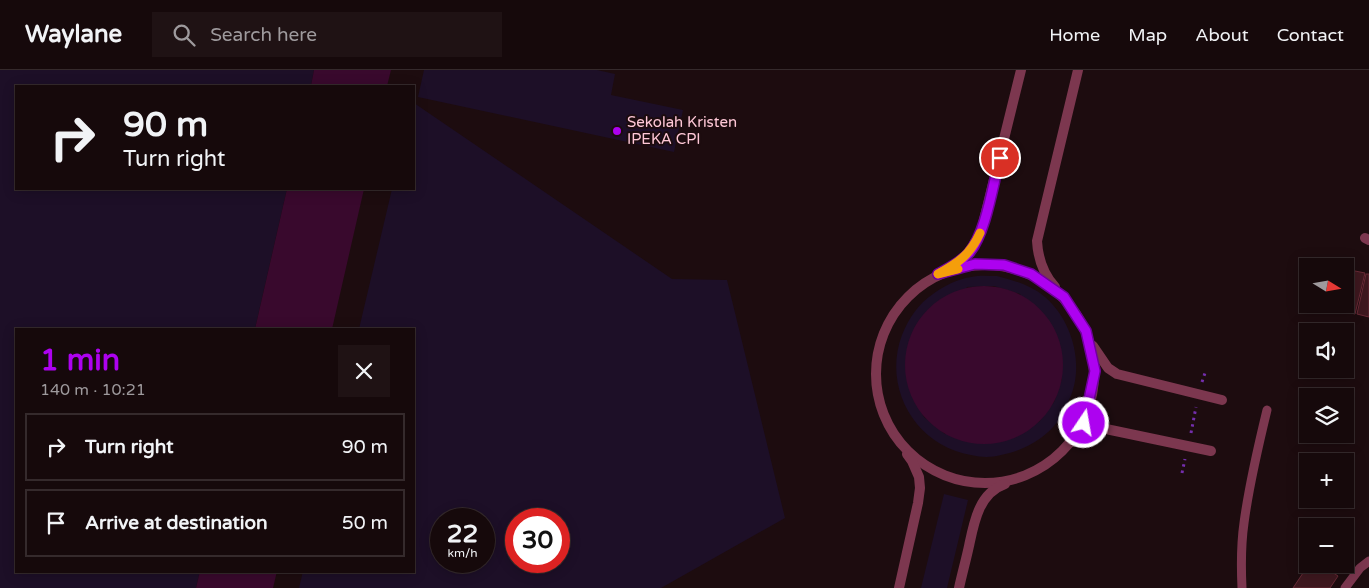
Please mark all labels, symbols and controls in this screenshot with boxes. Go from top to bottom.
search box [152,12,502,57]
text: Waylane [25,20,122,49]
icon: search [170,21,198,49]
text: Search here [210,24,317,46]
text: Home [1049,24,1100,46]
text: Map [1128,24,1167,46]
text: About [1195,24,1249,46]
text: Contact [1277,24,1344,46]
text: 90 m [123,104,208,146]
icon: right [40,105,105,170]
place label: Sekolah Kristen IPEKA CPI [627,113,737,148]
marker: Sekolah Kristen IPEKA CPI [611,125,623,137]
pin [979,137,1021,179]
icon: arrive [986,144,1014,172]
text: Turn right [123,146,225,172]
north arrow [1299,258,1354,312]
map controls [1299,258,1354,573]
button: sound [1299,323,1354,378]
text: 1 min [40,342,120,379]
button: close [338,345,390,397]
text: 140 m · 10:21 [40,380,146,400]
button: layers [1299,388,1354,443]
position arrow [1057,396,1109,448]
icon: right [42,433,70,461]
text: Turn right [85,436,173,458]
text: 90 m [342,436,388,458]
button: + [1299,453,1354,508]
speed limit sign: 30 [505,508,570,573]
icon: arrive [42,509,70,537]
text: Arrive at destination [85,512,268,534]
text: 50 m [342,512,388,534]
button: − [1299,518,1354,573]
text: 22 [447,519,478,549]
text: km/h [447,546,478,560]

